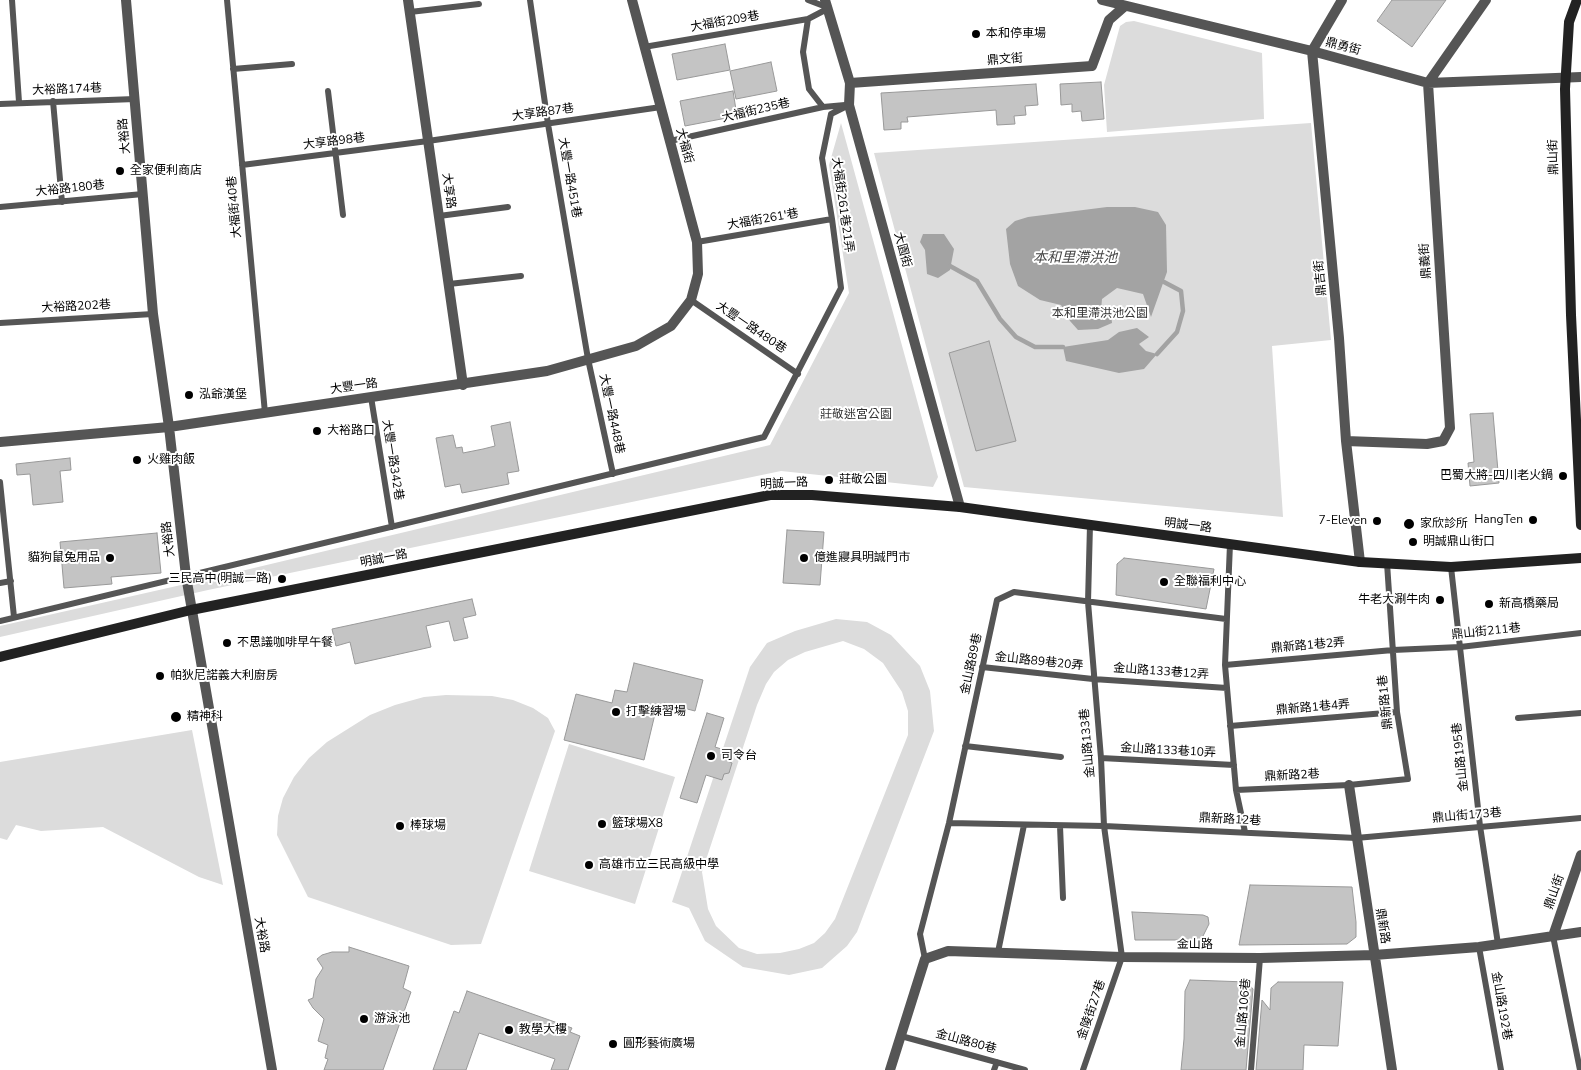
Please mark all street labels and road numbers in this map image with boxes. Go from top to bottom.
street label: 大福街209巷 [689,9,761,35]
street label: 鼎勇街 [1324,35,1362,59]
street label: 鼎文街 [987,52,1023,68]
street label: 大裕路174巷 [32,82,102,98]
street label: 大福街235巷 [720,96,792,126]
street label: 大享路87巷 [511,102,575,124]
street label: 大裕路 [116,117,134,155]
street label: 大福街 [672,127,696,165]
street label: 大享路98巷 [302,131,366,153]
street label: 大豐一路451巷 [555,137,583,219]
street label: 鼎山街 [1546,139,1562,175]
street label: 大福街261巷21弄 [828,156,856,254]
street label: 大享路 [438,172,458,210]
street label: 大福街40巷 [225,175,245,239]
street label: 大裕路180巷 [35,178,105,200]
street label: 大福街261'巷 [726,207,800,233]
street label: 大園街 [890,231,914,269]
street label: 鼎義街 [1418,243,1434,279]
street label: 鼎吉街 [1312,259,1330,297]
street label: 大裕路202巷 [41,298,111,316]
street label: 大豐一路480巷 [713,299,789,357]
street label: 大豐一路448巷 [595,373,627,455]
street label: 大豐一路 [329,377,379,397]
street label: 大豐一路342巷 [379,419,405,501]
street label: 明誠一路 [760,476,808,492]
street label: 明誠一路 [1163,516,1213,536]
street label: 大裕路 [160,520,178,558]
street label: 明誠一路 [359,547,409,571]
street label: 鼎山街211巷 [1451,621,1521,643]
street label: 金山路89巷 [958,632,986,696]
street label: 鼎新路1巷2弄 [1270,636,1346,656]
street label: 金山路89巷20弄 [994,650,1084,674]
street label: 金山路133巷12弄 [1113,661,1209,683]
street label: 鼎新路1巷 [1376,674,1396,730]
street label: 鼎新路1巷4弄 [1275,698,1351,718]
street label: 金山路133巷 [1078,708,1098,778]
street label: 金山路195巷 [1450,722,1472,792]
street label: 金山路133巷10弄 [1120,741,1216,761]
street label: 鼎新路2巷 [1264,767,1320,785]
street label: 鼎山街173巷 [1432,806,1502,826]
street label: 鼎新路12巷 [1198,811,1262,829]
street label: 鼎山街 [1542,873,1568,911]
street label: 鼎新路 [1372,907,1392,945]
street label: 大裕路 [251,916,271,954]
street label: 金山路 [1177,938,1213,952]
street label: 金山路192巷 [1488,970,1514,1042]
street label: 金陵街27巷 [1075,978,1109,1042]
street label: 金山路106巷 [1234,978,1254,1048]
street label: 金山路80巷 [934,1027,998,1057]

